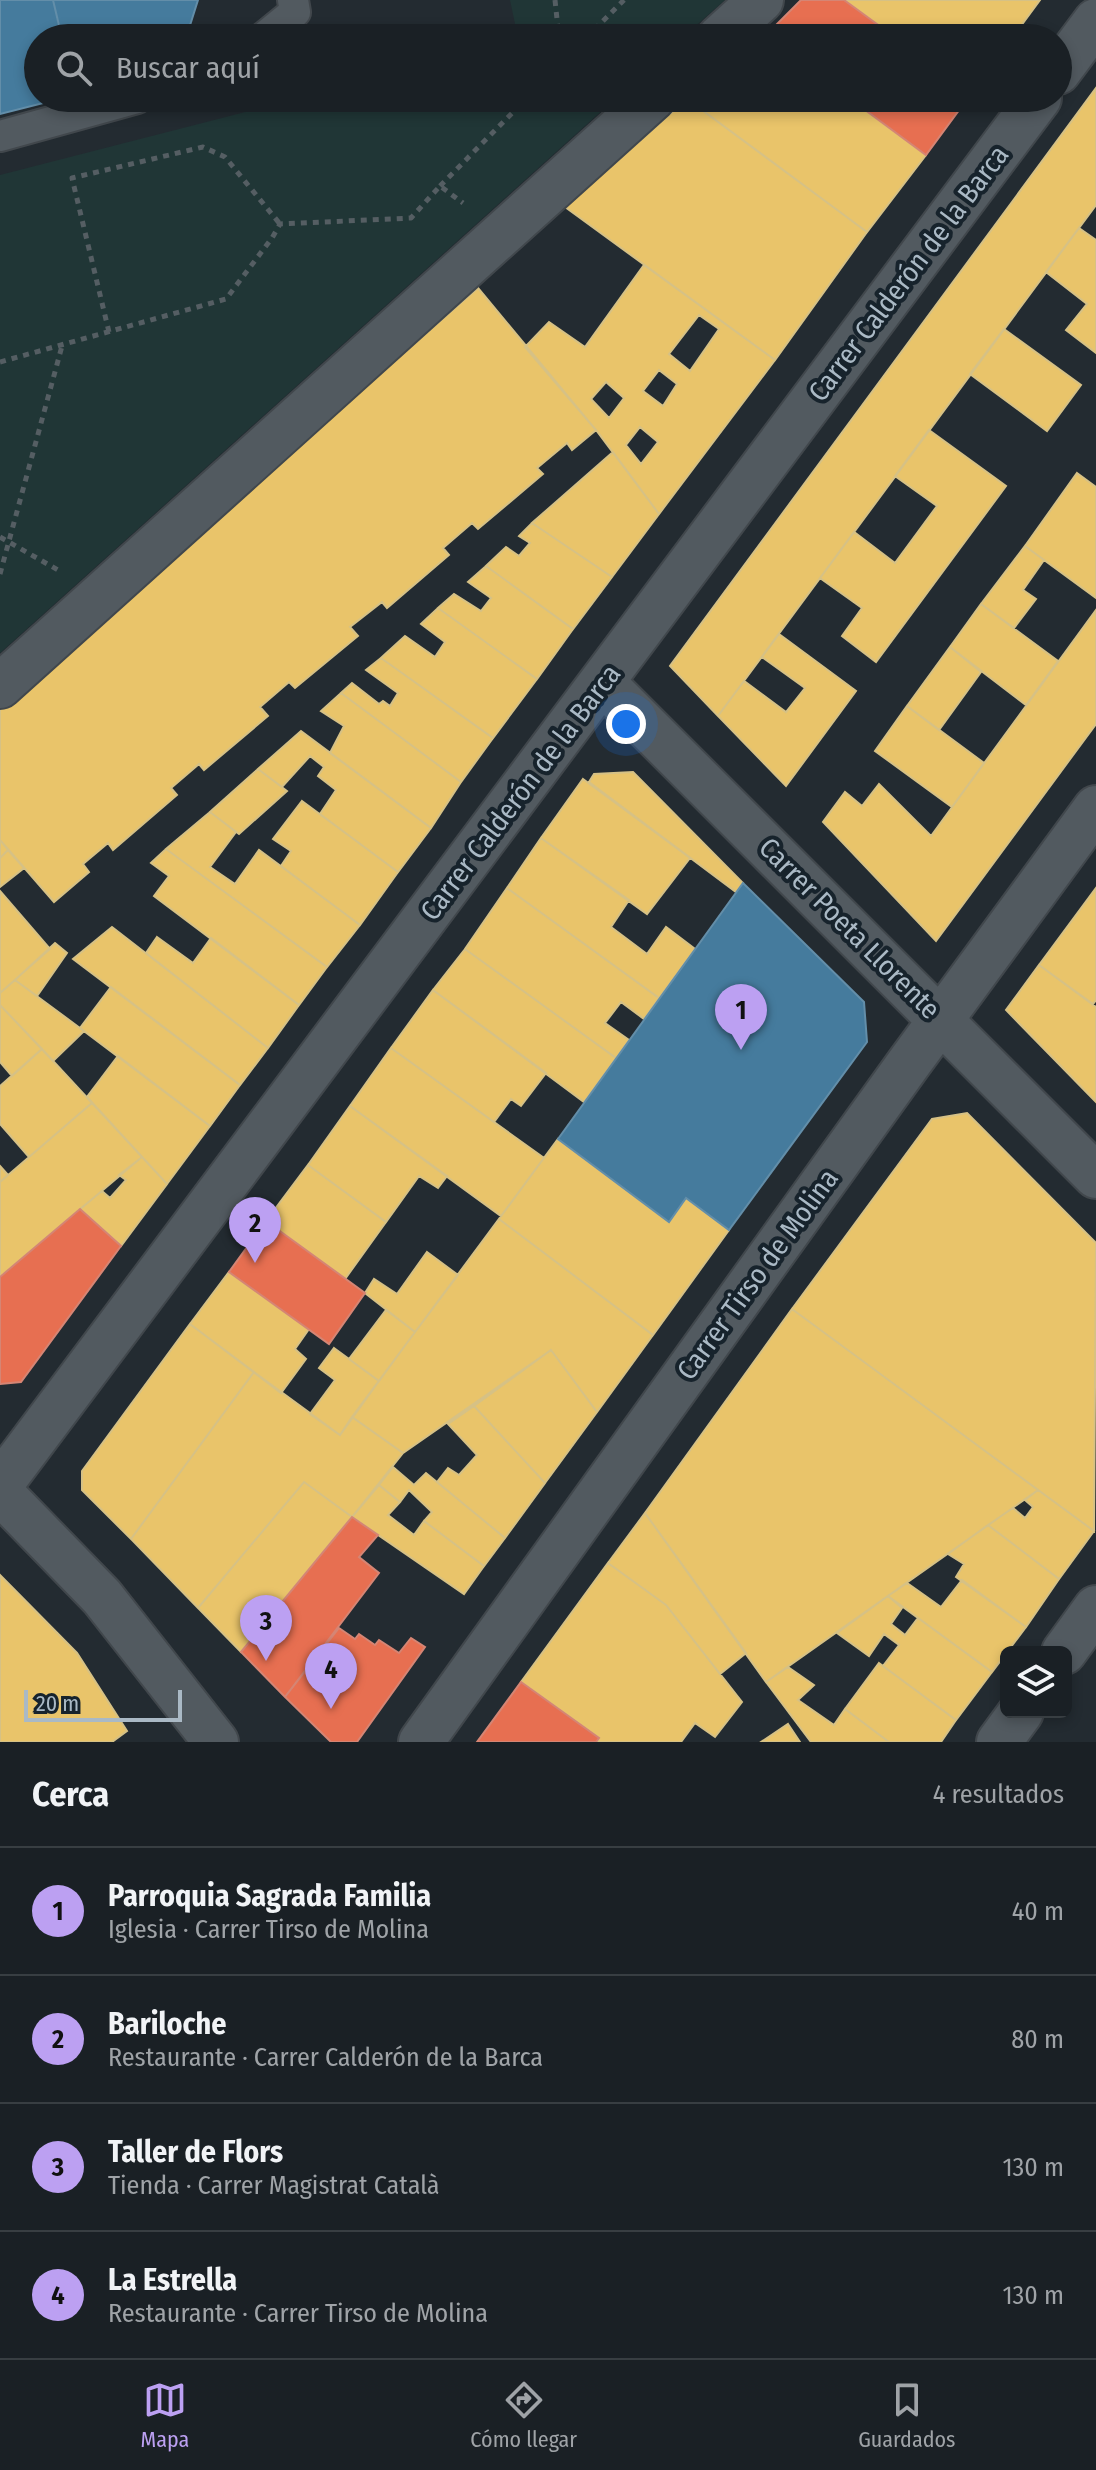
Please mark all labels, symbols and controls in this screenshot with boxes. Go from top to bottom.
search box [24,24,1072,112]
icon: search [52,46,96,90]
text: Buscar aquí [116,50,260,86]
street label: Carrer Calderón de la Barca [801,139,1015,408]
street label: Carrer Calderón de la Barca [413,658,627,927]
your location [606,704,646,744]
street label: Carrer Poeta Llorente [752,831,947,1026]
pin: 1 [715,984,767,1050]
street label: Carrer Tirso de Molina [670,1163,845,1386]
pin: 2 [229,1197,281,1263]
pin: 3 [240,1595,292,1661]
pin: 4 [305,1643,357,1709]
map controls [1000,1646,1072,1718]
button: layers [1000,1646,1072,1718]
scale bar [24,1686,182,1722]
text: 20 m [36,1690,79,1717]
text: Cerca [32,1774,109,1815]
text: 4 resultados [933,1779,1064,1810]
text: Parroquia Sagrada Familia [108,1878,431,1914]
text: 1 [53,1896,64,1927]
text: 40 m [1012,1896,1064,1927]
text: Iglesia · Carrer Tirso de Molina [108,1914,429,1945]
text: Bariloche [108,2006,227,2042]
text: 2 [52,2024,64,2055]
text: 80 m [1011,2024,1064,2055]
text: Restaurante · Carrer Calderón de la Barca [108,2042,543,2073]
text: Taller de Flors [108,2134,283,2170]
text: 3 [52,2152,64,2183]
text: 130 m [1002,2152,1064,2183]
text: Tienda · Carrer Magistrat Català [108,2170,440,2201]
text: La Estrella [108,2262,237,2298]
text: 4 [51,2280,65,2311]
text: 130 m [1002,2280,1064,2311]
text: Restaurante · Carrer Tirso de Molina [108,2298,488,2329]
tab: Mapa [141,2378,189,2453]
tab: Cómo llegar [470,2378,577,2453]
tab: Guardados [858,2378,955,2453]

